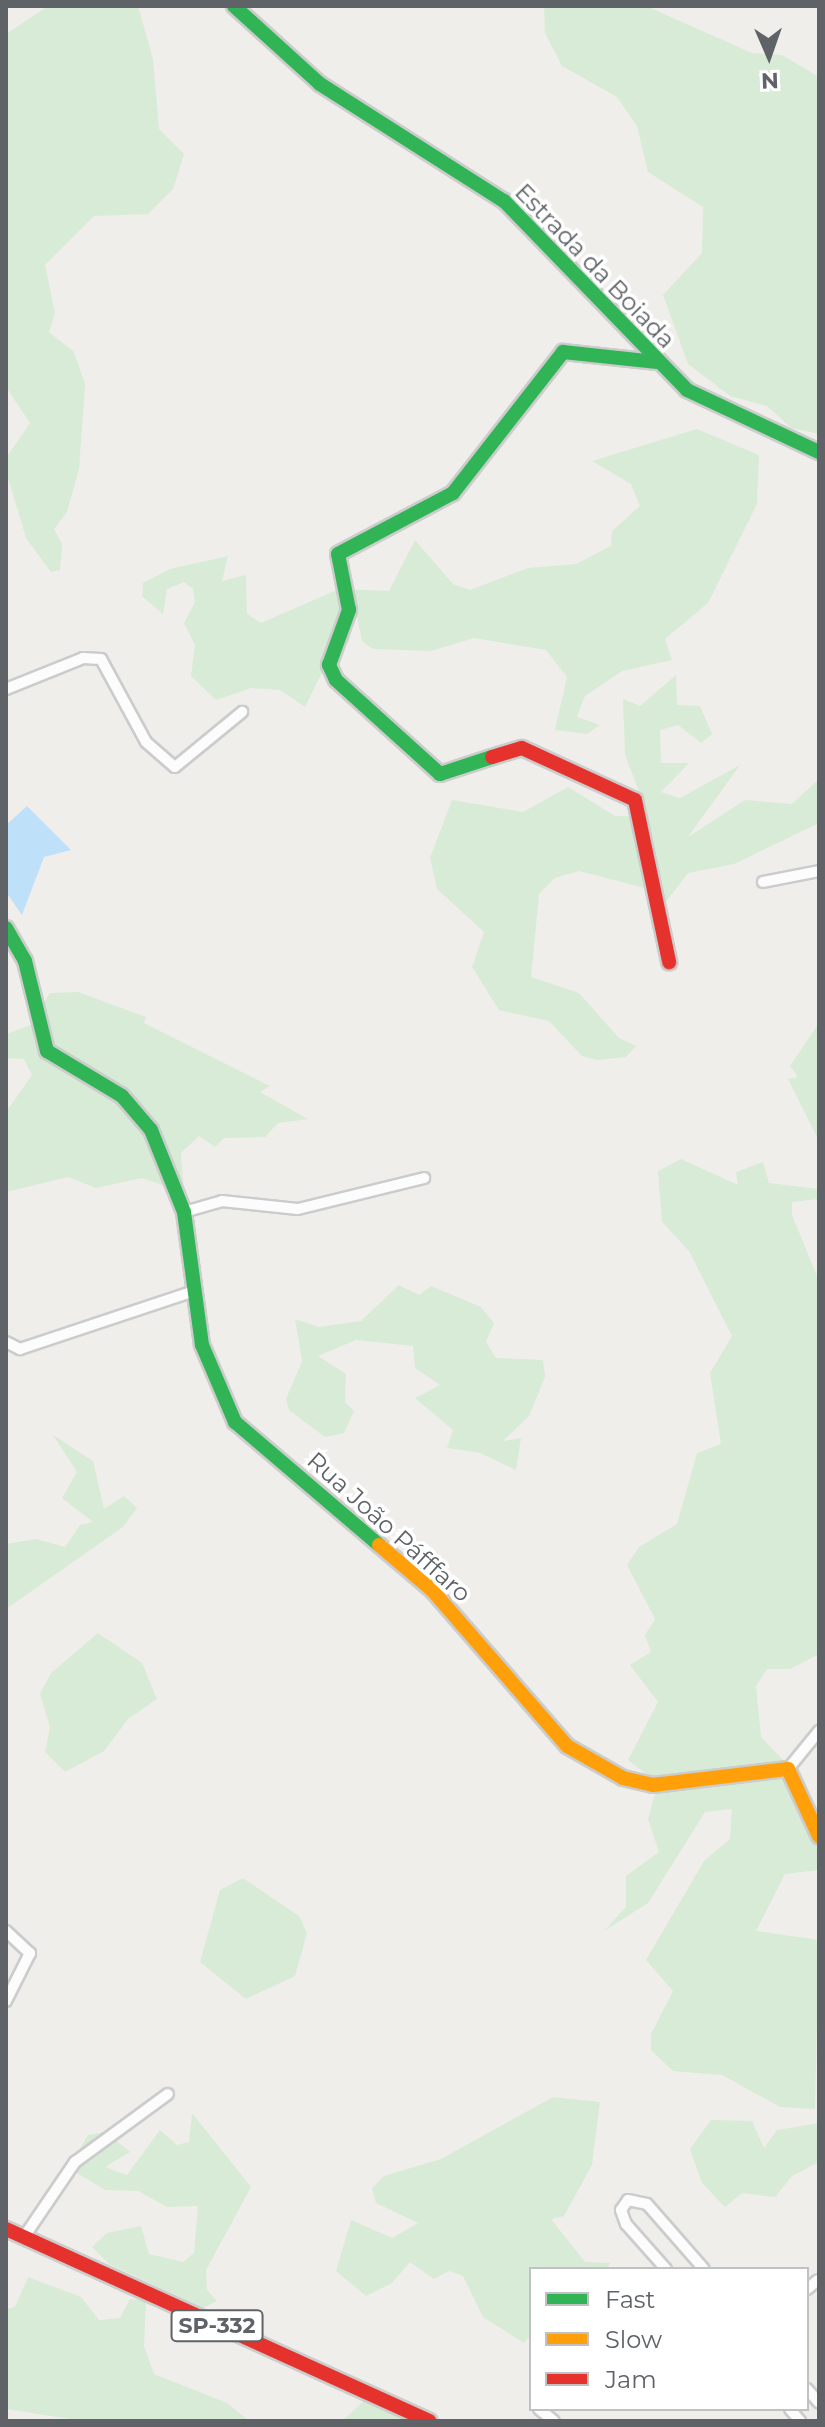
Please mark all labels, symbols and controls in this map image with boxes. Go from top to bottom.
north arrow [729,16,809,96]
text: N [760,67,779,94]
street label: Estrada da Boiada [509,178,681,354]
street label: Rua João Páfffaro [301,1446,477,1608]
legend [529,2267,809,2411]
text: Fast [605,2285,655,2314]
road number: SP-332 [169,2308,265,2344]
text: Slow [605,2325,662,2354]
text: Jam [605,2365,657,2394]

